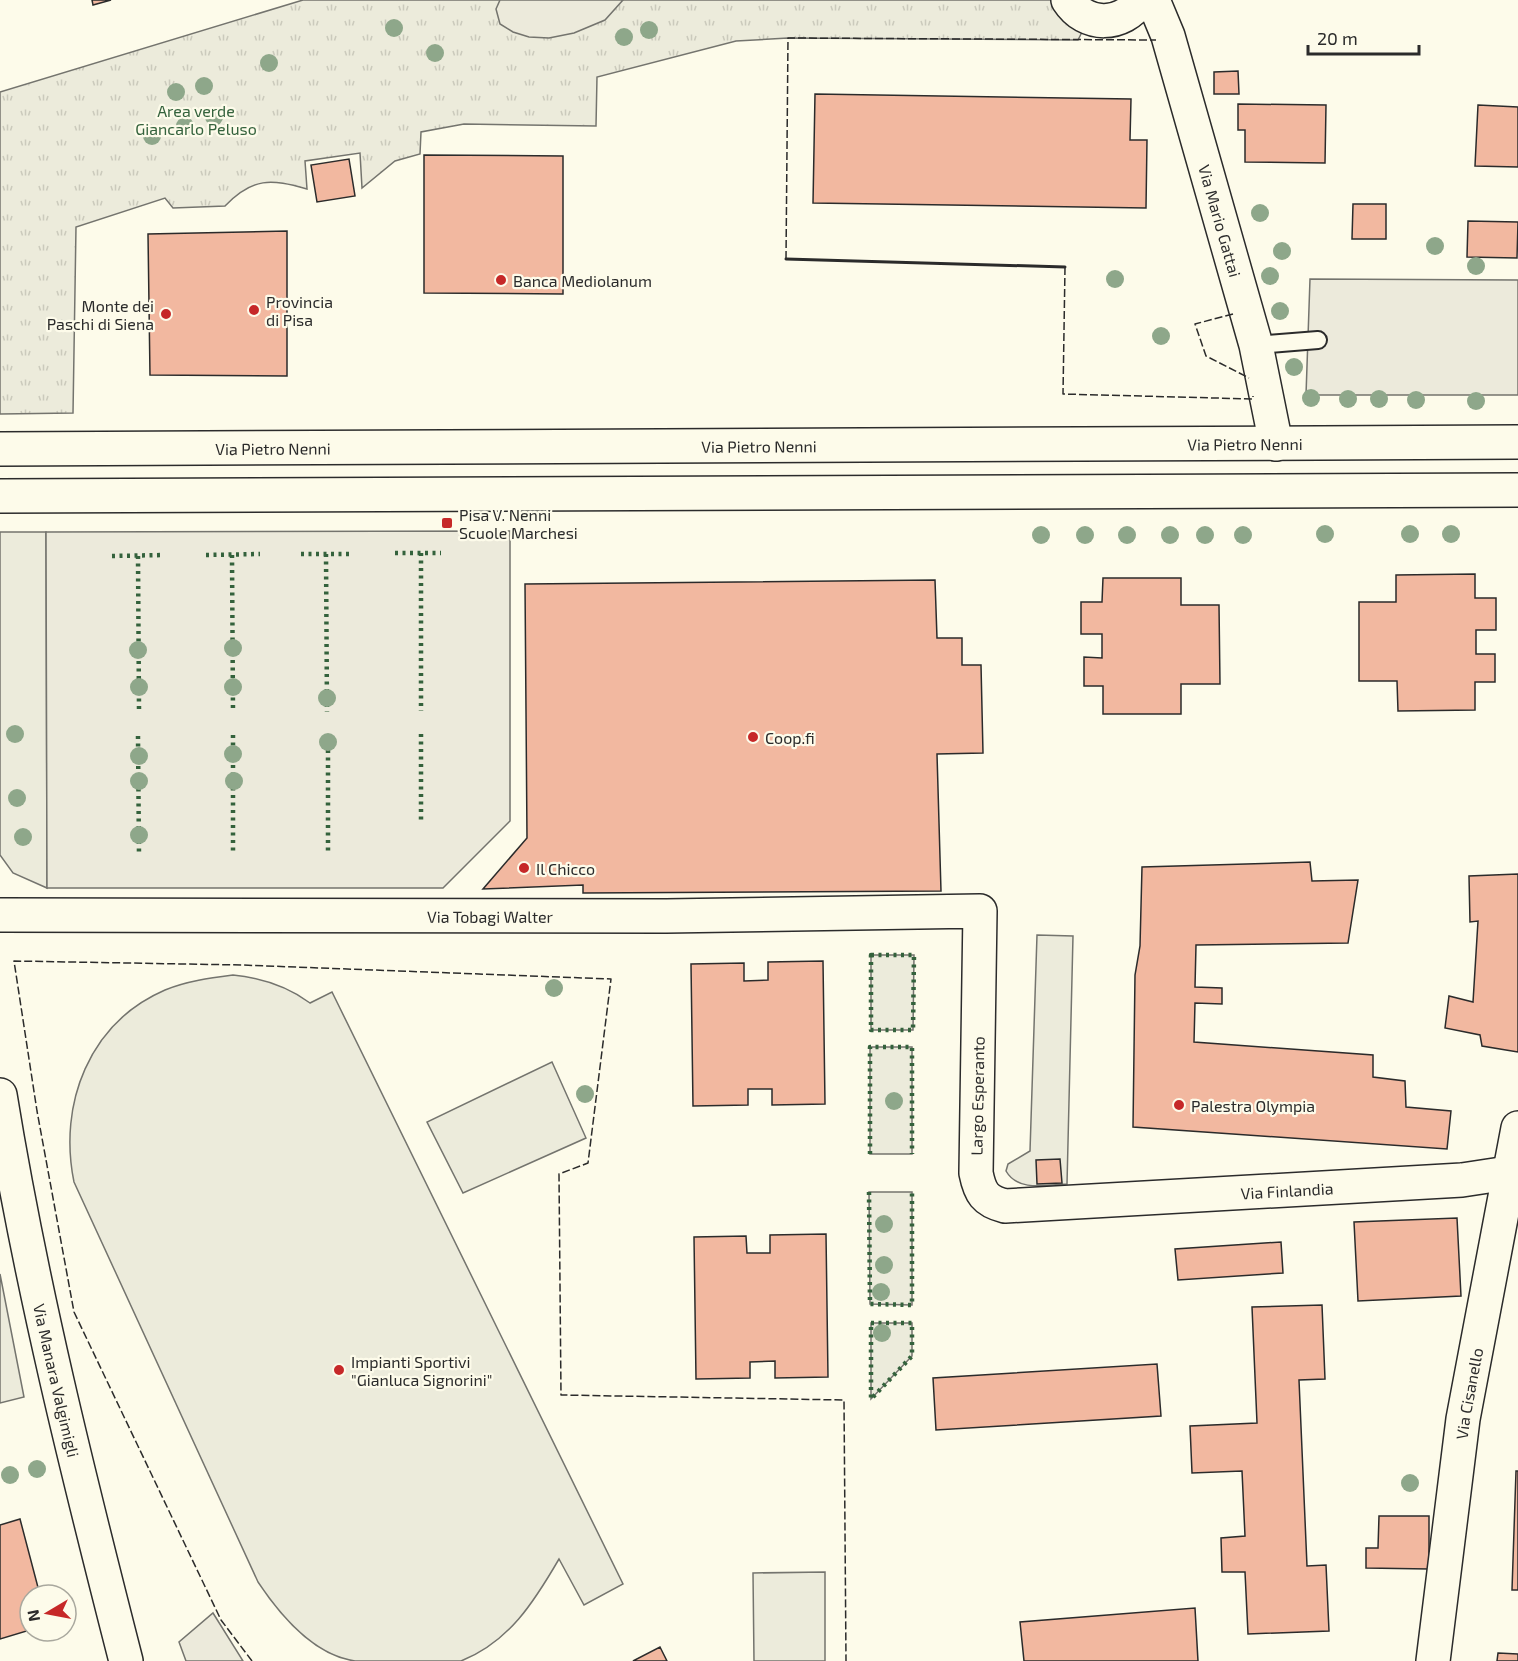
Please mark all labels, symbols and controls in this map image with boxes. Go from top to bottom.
scale bar [1308,18,1419,56]
text: 20 m [1317,27,1358,49]
park label: Area verde Giancarlo Peluso [135,101,257,138]
street label: Via Mario Gattai [1196,162,1246,279]
place label: Banca Mediolanum [513,271,652,290]
marker: Banca Mediolanum [494,273,508,287]
place label: Provincia di Pisa [266,292,333,329]
place label: Monte dei Paschi di Siena [47,296,154,333]
marker: Provincia di Pisa [247,303,261,317]
marker: Monte dei Paschi di Siena [159,307,173,321]
street label: Via Pietro Nenni [1187,433,1303,453]
street label: Via Pietro Nenni [701,436,817,455]
street label: Via Pietro Nenni [215,438,331,458]
place label: Pisa V. Nenni Scuole Marchesi [459,505,578,542]
marker: Pisa V. Nenni Scuole Marchesi [440,516,454,530]
place label: Coop.fi [765,728,815,747]
marker: Coop.fi [746,730,760,744]
place label: Il Chicco [536,859,595,878]
marker: Il Chicco [517,861,531,875]
street label: Via Tobagi Walter [427,906,554,925]
street label: Largo Esperanto [966,1036,988,1156]
place label: Palestra Olympia [1191,1096,1315,1115]
marker: Palestra Olympia [1172,1098,1186,1112]
street label: Via Finlandia [1240,1178,1334,1202]
street label: Via Manara Valgimigli [30,1302,84,1459]
street label: Via Cisanello [1451,1346,1486,1440]
place label: Impianti Sportivi "Gianluca Signorini" [351,1352,492,1389]
marker: Impianti Sportivi "Gianluca Signorini" [332,1363,346,1377]
north arrow [18,1583,78,1643]
text: N [22,1608,43,1623]

